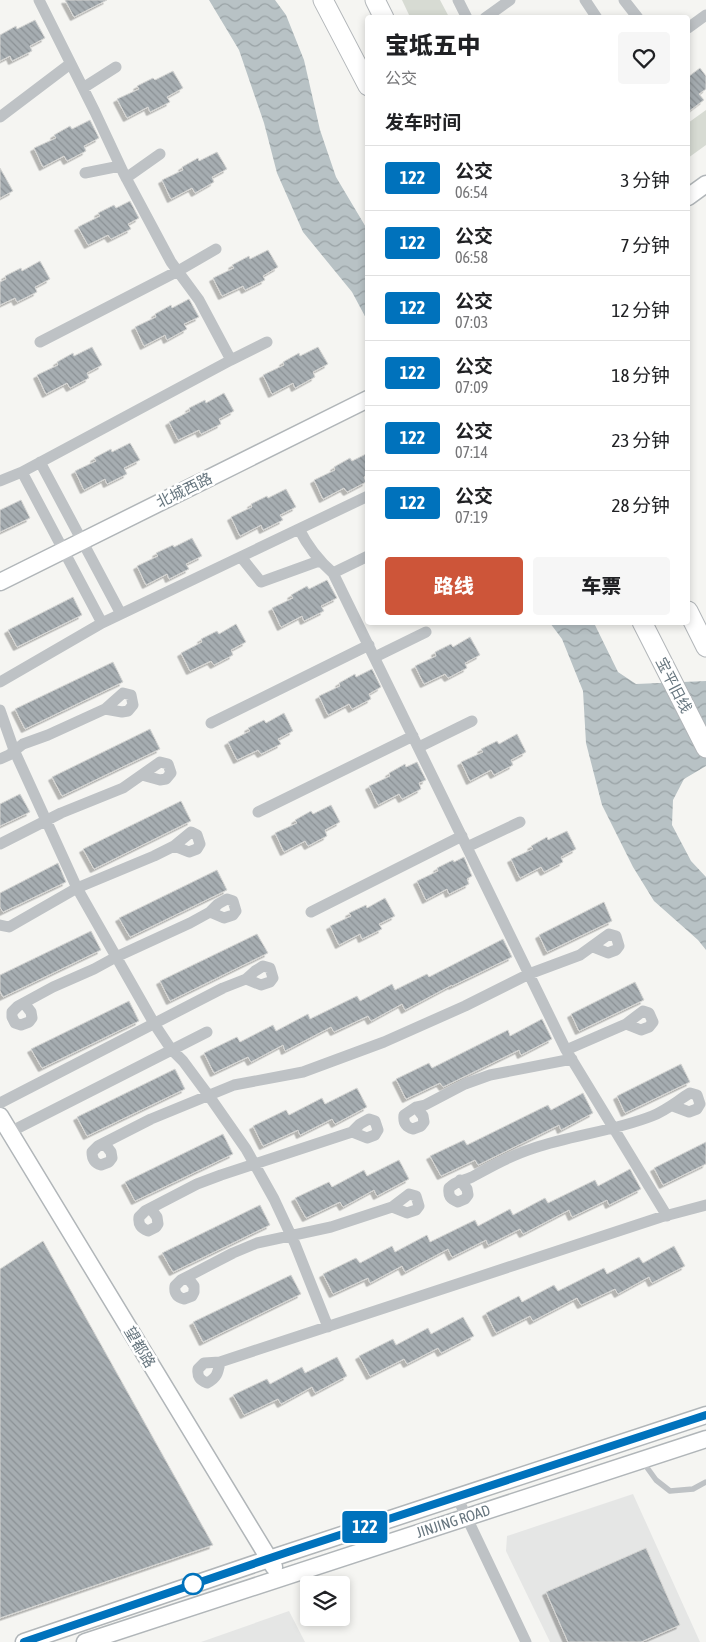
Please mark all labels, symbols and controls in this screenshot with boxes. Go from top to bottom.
text: 宝坻五中 [385,32,481,59]
button: heart [618,32,670,84]
text: 公交 [385,69,417,87]
text: 发车时间 [385,111,461,133]
text: 公交 [455,160,493,182]
text: 122 [400,167,425,188]
text: 3 分钟 [620,169,670,191]
text: 06:54 [455,183,488,201]
text: 公交 [455,225,493,247]
text: 122 [400,232,425,253]
text: 7 分钟 [620,234,670,256]
text: 06:58 [455,248,488,266]
text: 公交 [455,290,493,312]
text: 122 [400,297,425,318]
text: 12 分钟 [612,299,670,321]
text: 07:03 [455,313,488,331]
text: 公交 [455,355,493,377]
text: 122 [400,362,425,383]
text: 18 分钟 [612,364,670,386]
text: 07:09 [455,378,488,396]
text: 公交 [455,420,493,442]
text: 122 [400,427,425,448]
text: 23 分钟 [612,429,670,451]
text: 07:14 [455,443,488,461]
street label: 北城西路 [153,469,215,511]
text: 公交 [455,485,493,507]
text: 122 [400,492,425,513]
text: 28 分钟 [612,494,670,516]
text: 07:19 [455,508,488,526]
button: 路线 [385,557,523,615]
button: 车票 [533,557,670,615]
street label: 宝平旧线 [653,654,695,716]
street label: 望都路 [121,1323,159,1371]
street label: JINJING ROAD [414,1501,492,1541]
line badge: 122 [336,1511,394,1543]
text: 122 [352,1516,378,1537]
unlabelled marker [182,1573,204,1595]
map controls [300,1576,350,1626]
button: layers [300,1576,350,1626]

